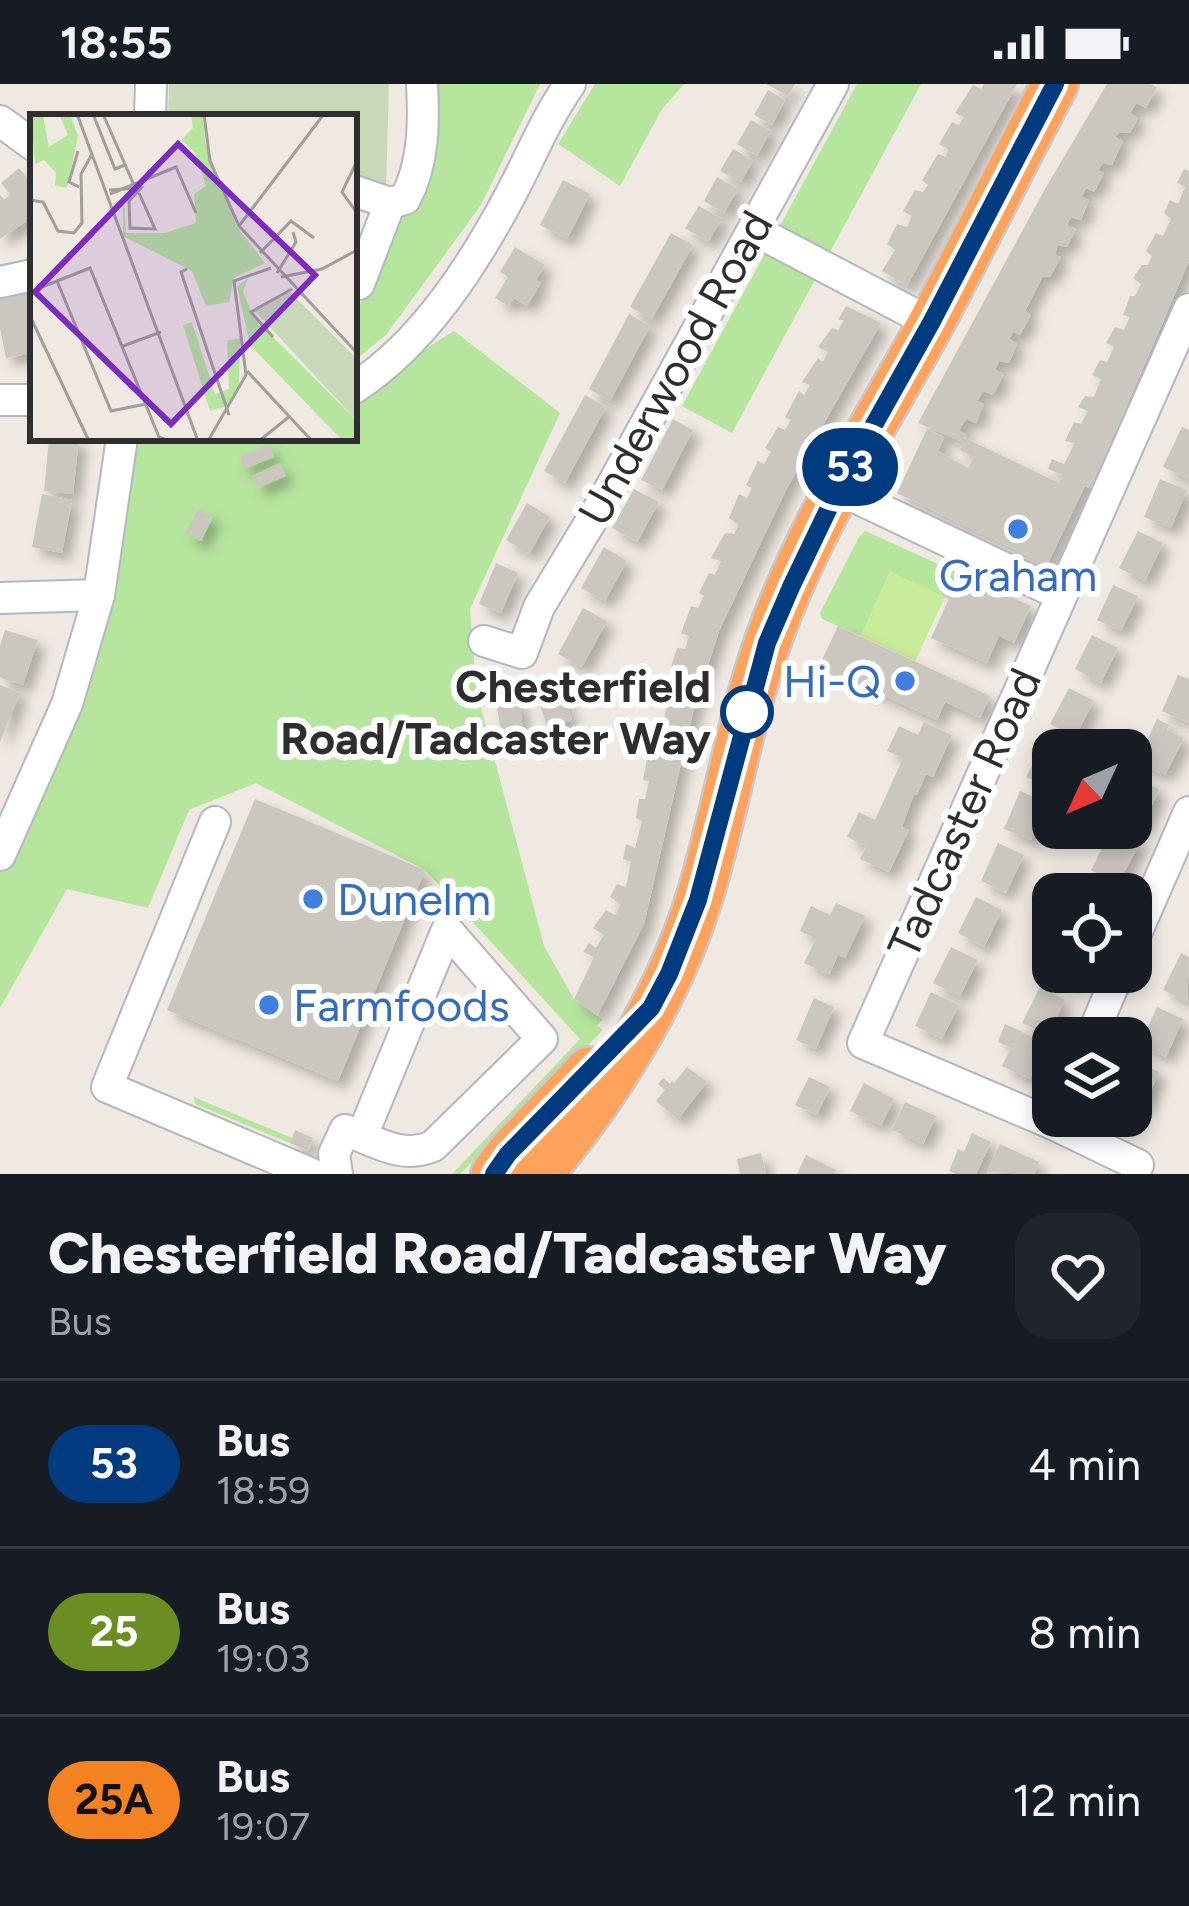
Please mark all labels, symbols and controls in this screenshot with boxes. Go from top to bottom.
text: 18:55 [60,15,172,69]
inset map [30,114,357,441]
street label: Underwood Road [566,201,784,535]
line badge: 53 [796,428,904,506]
text: 53 [826,441,874,492]
marker: Graham [1005,516,1031,542]
place label: Graham [939,548,1097,602]
place label: Hi-Q [783,654,881,708]
place label: Chesterfield Road/Tadcaster Way [280,659,711,765]
street label: Tadcaster Road [876,660,1052,966]
marker: Hi-Q [892,668,918,694]
marker: Chesterfield Road/Tadcaster Way [722,687,772,737]
north arrow [1032,729,1152,849]
map controls [1032,729,1152,1137]
place label: Dunelm [337,872,491,926]
button: locate [1032,873,1152,993]
marker: Dunelm [300,886,326,912]
place label: Farmfoods [293,978,510,1032]
marker: Farmfoods [256,992,282,1018]
button: layers [1032,1017,1152,1137]
button: heart [1015,1213,1141,1339]
text: Chesterfield Road/Tadcaster Way [48,1219,947,1287]
text: Bus [48,1298,112,1345]
text: Bus [216,1413,290,1467]
text: 4 min [1028,1437,1141,1491]
text: 53 [90,1438,138,1489]
text: 18:59 [216,1467,310,1514]
text: Bus [216,1581,290,1635]
text: 8 min [1028,1605,1141,1659]
text: 25 [90,1606,138,1657]
text: 19:03 [216,1635,310,1682]
text: Bus [216,1749,290,1803]
text: 12 min [1012,1773,1141,1827]
text: 25A [75,1774,153,1825]
text: 19:07 [216,1803,310,1850]

